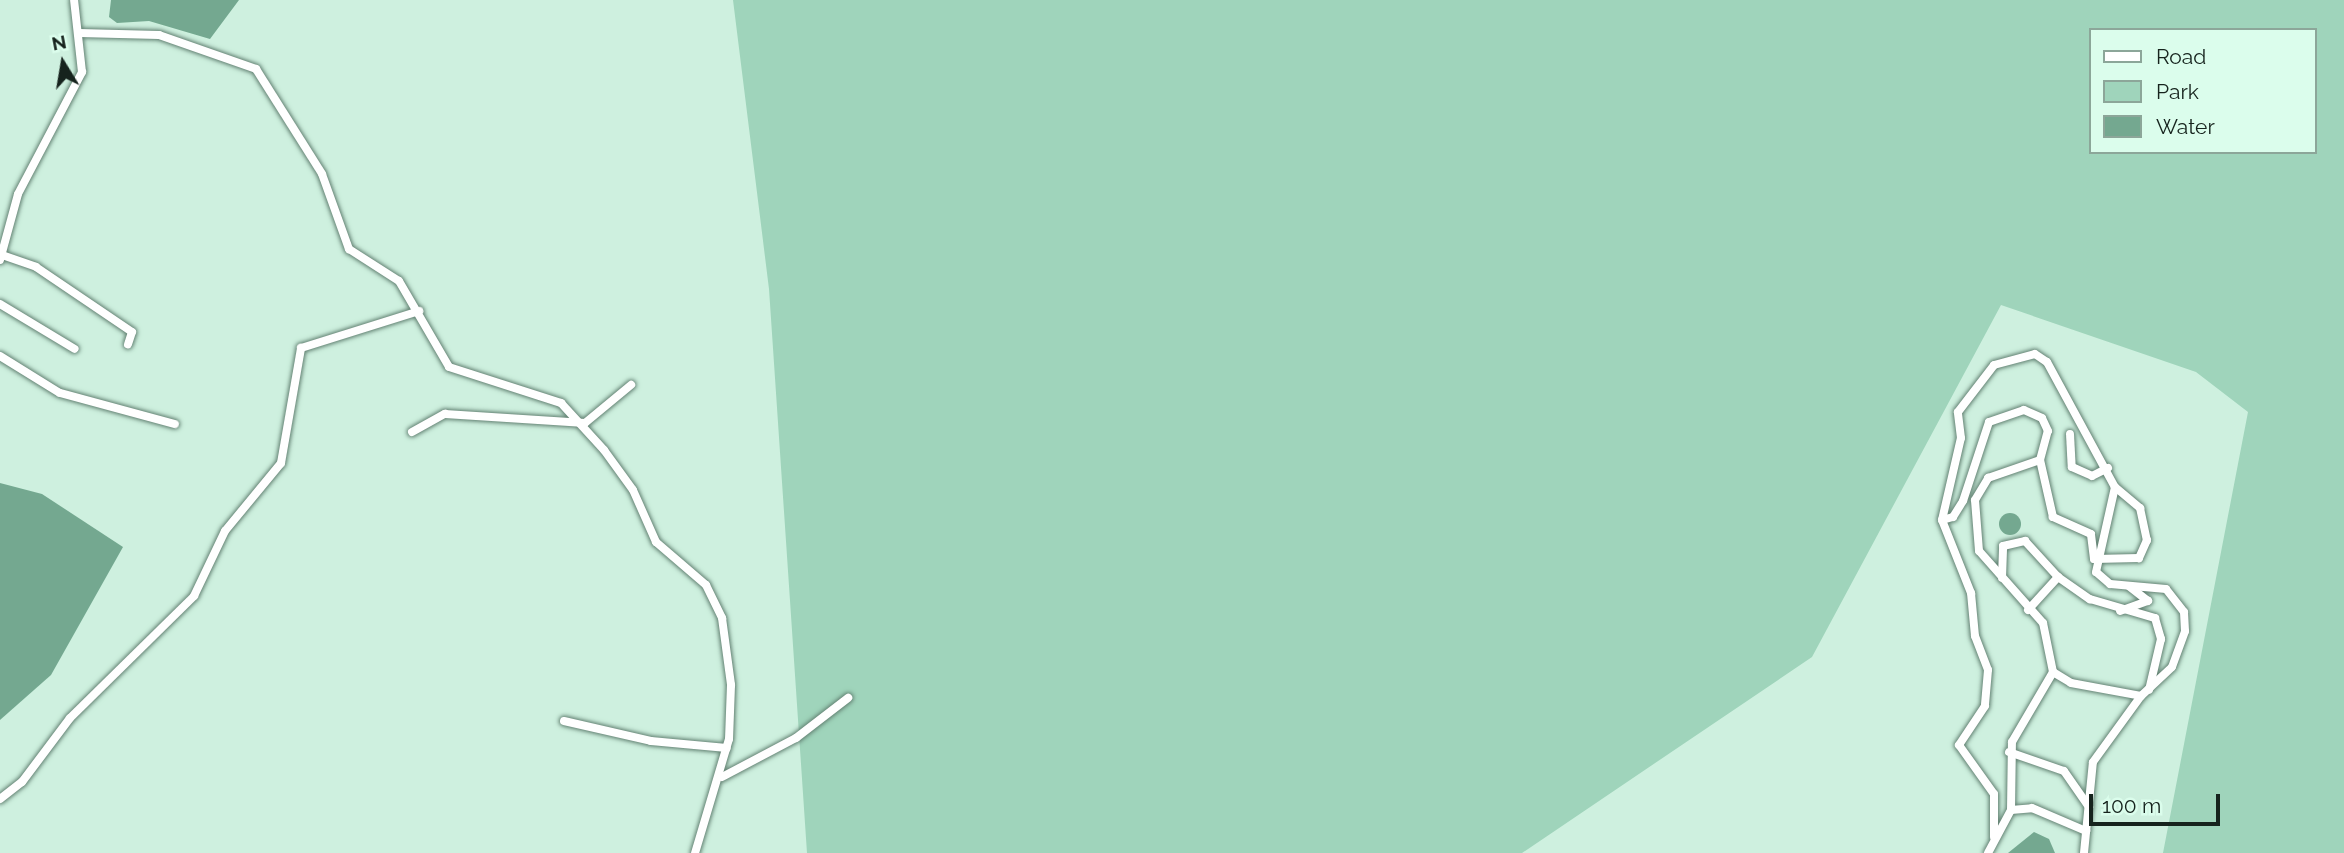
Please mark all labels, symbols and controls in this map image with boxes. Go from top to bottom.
north arrow [28,28,98,98]
legend [2088,28,2316,154]
text: N [50,30,68,55]
text: Road [2156,44,2206,69]
text: Park [2156,79,2199,104]
text: Water [2156,114,2215,139]
scale bar [2092,780,2223,824]
text: 100 m [2102,793,2161,818]

